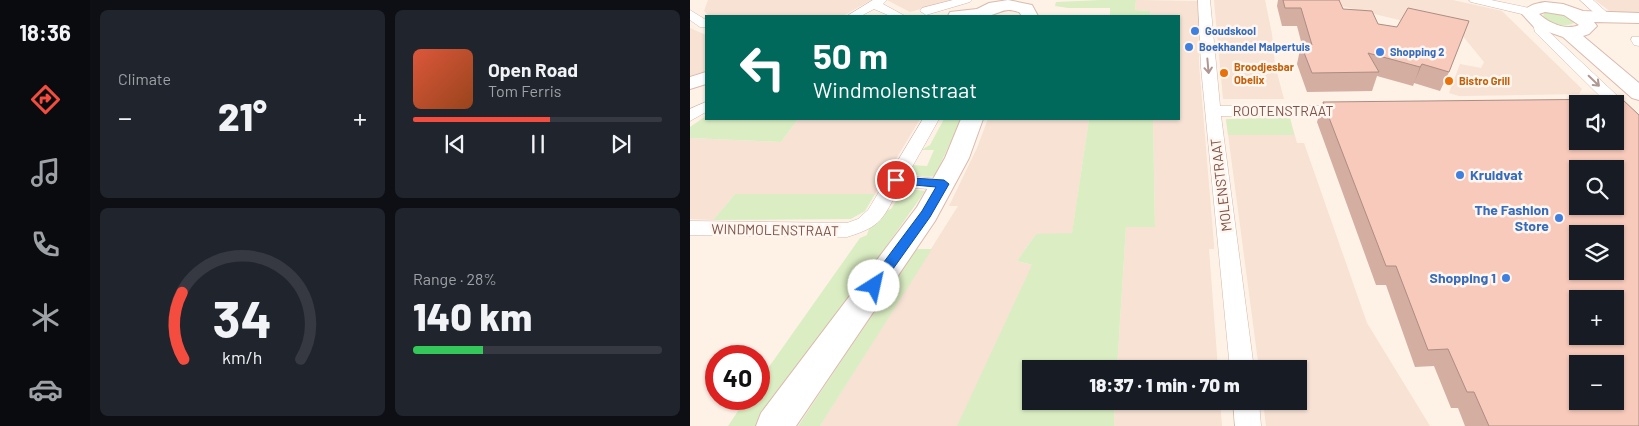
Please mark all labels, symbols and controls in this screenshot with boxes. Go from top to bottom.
text: 18:36 [19,19,71,45]
place label: Goudskool [1205,24,1256,37]
marker: Goudskool [1189,25,1201,37]
text: 50 m [813,34,888,76]
icon: left [730,35,795,100]
place label: Boekhandel Malpertuis [1199,40,1311,53]
marker: Boekhandel Malpertuis [1183,41,1195,53]
place label: Shopping 2 [1390,45,1444,58]
marker: Shopping 2 [1374,46,1386,58]
text: Open Road [488,58,578,81]
one-way arrow [1203,58,1213,74]
place label: Broodjesbar Obelix [1234,60,1295,86]
marker: Broodjesbar Obelix [1218,67,1230,79]
text: Climate [118,69,171,88]
place label: Bistro Grill [1459,74,1510,87]
marker: Bistro Grill [1443,75,1455,87]
one-way arrow [1587,75,1600,87]
text: Windmolenstraat [813,76,977,102]
text: Tom Ferris [488,81,562,100]
icon: directions [28,82,63,117]
text: 21° [218,93,267,139]
map controls [1569,95,1624,410]
button: sound [1569,95,1624,150]
text: − [118,100,132,134]
text: + [353,100,367,134]
street label: ROOTENSTRAAT [1233,102,1333,119]
icon: previous [441,130,469,158]
icon: pause [524,130,552,158]
icon: next [607,130,635,158]
street label: MOLENSTRAAT [1206,138,1235,233]
icon: music [28,155,63,190]
pin [875,159,917,201]
button: search [1569,160,1624,215]
icon: arrive [882,166,910,194]
place label: Kruidvat [1470,166,1523,183]
marker: Kruidvat [1454,169,1466,181]
place label: The Fashion Store [1474,201,1549,234]
marker: The Fashion Store [1553,212,1565,224]
street label: WINDMOLENSTRAAT [711,220,839,239]
button: layers [1569,225,1624,280]
icon: phone [28,227,63,262]
position arrow [847,259,899,311]
text: Range · 28% [413,269,497,288]
place label: Shopping 1 [1430,269,1496,286]
marker: Shopping 1 [1500,272,1512,284]
text: 34 [213,286,272,348]
button: + [1569,290,1624,345]
text: 140 km [413,293,532,339]
icon: climate [28,300,63,335]
speed limit sign: 40 [705,345,770,410]
text: km/h [222,346,263,368]
button: − [1569,355,1624,410]
icon: car [28,372,63,407]
text: 18:37 · 1 min · 70 m [1089,373,1240,396]

